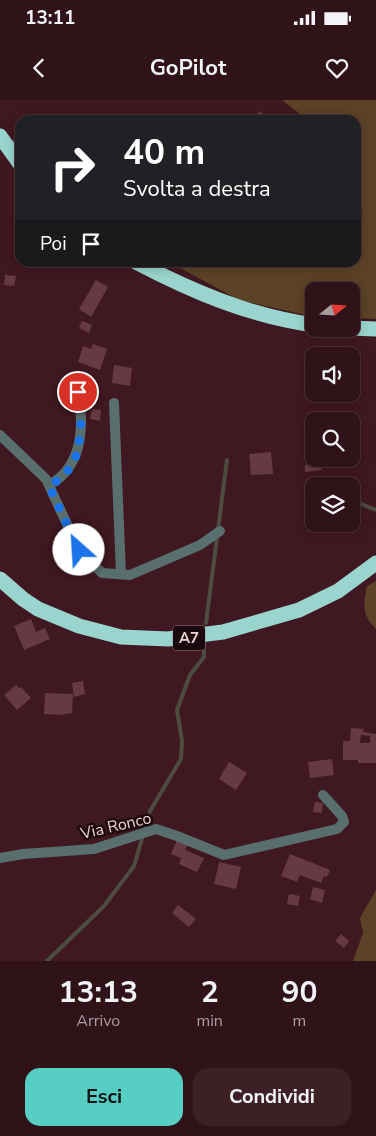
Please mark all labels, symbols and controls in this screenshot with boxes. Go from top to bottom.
text: 13:11 [25,5,75,31]
text: GoPilot [150,53,226,83]
icon: back [25,54,53,82]
icon: heart [323,54,351,82]
text: 40 m [123,129,205,176]
icon: right [40,135,105,200]
text: Svolta a destra [123,174,271,204]
icon: arrive [77,230,105,258]
text: Poi [40,231,67,257]
north arrow [305,282,360,338]
map controls [305,282,360,532]
button: sound [305,347,360,402]
pin [57,371,99,413]
icon: arrive [64,378,92,406]
button: search [305,412,360,467]
button: layers [305,477,360,532]
position arrow [52,523,104,575]
road number: A7 [173,626,205,650]
street label: Via Ronco [77,807,154,845]
text: 13:13 [59,972,138,1013]
text: 2 [201,972,219,1013]
text: 90 [281,972,317,1013]
text: Arrivo [76,1010,120,1032]
text: min [196,1010,223,1032]
text: m [293,1010,306,1032]
button: Esci [25,1068,183,1126]
button: Condividi [193,1068,351,1126]

